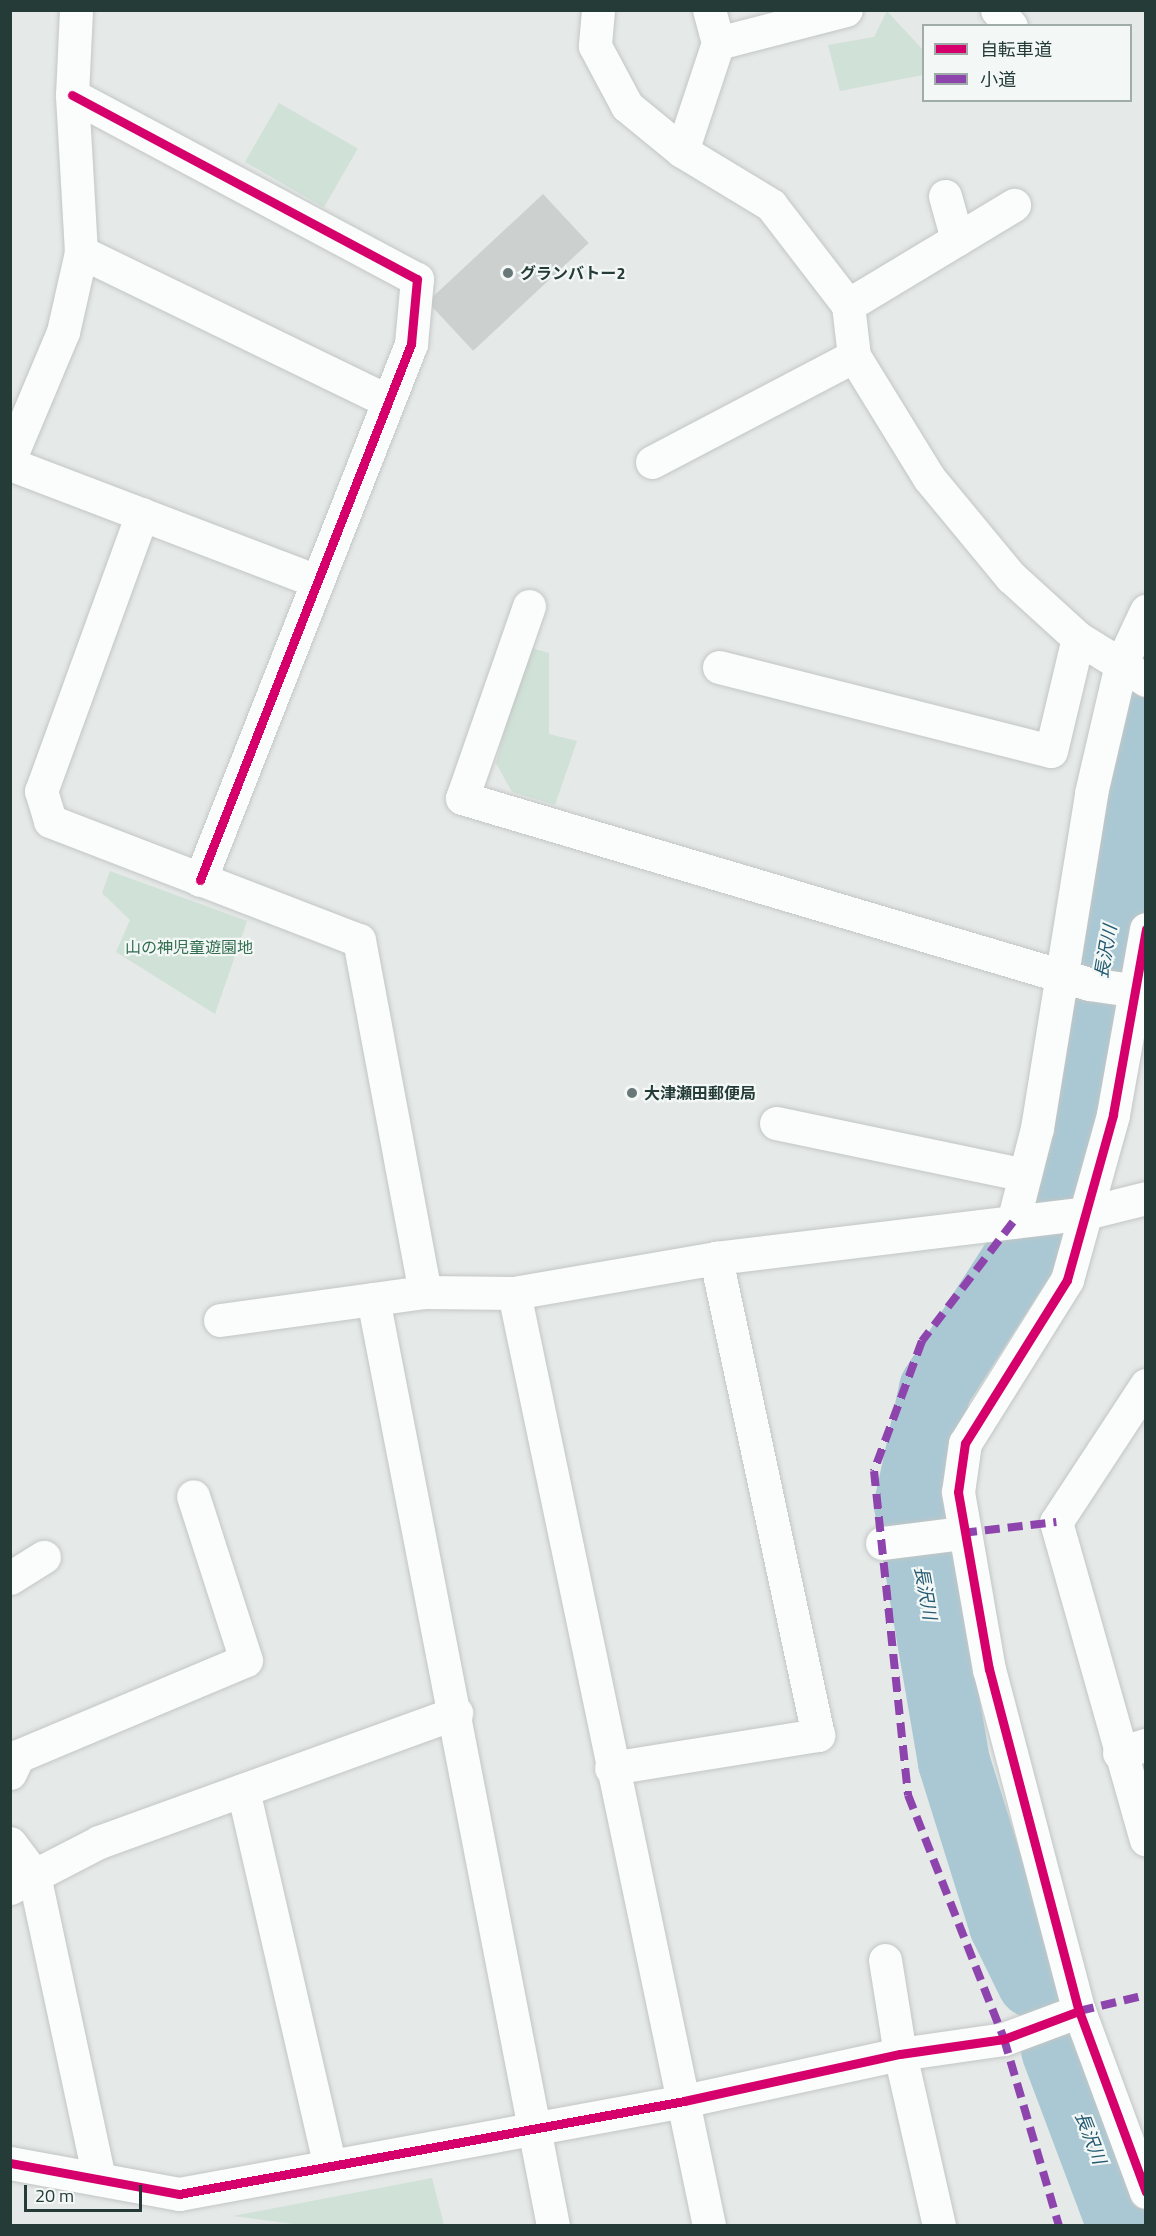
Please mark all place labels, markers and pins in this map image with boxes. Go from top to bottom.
place label: グランバトー2 [520,263,625,283]
marker: グランバトー2 [501,266,515,280]
place label: 大津瀬田郵便局 [644,1083,756,1103]
marker: 大津瀬田郵便局 [625,1086,639,1100]

